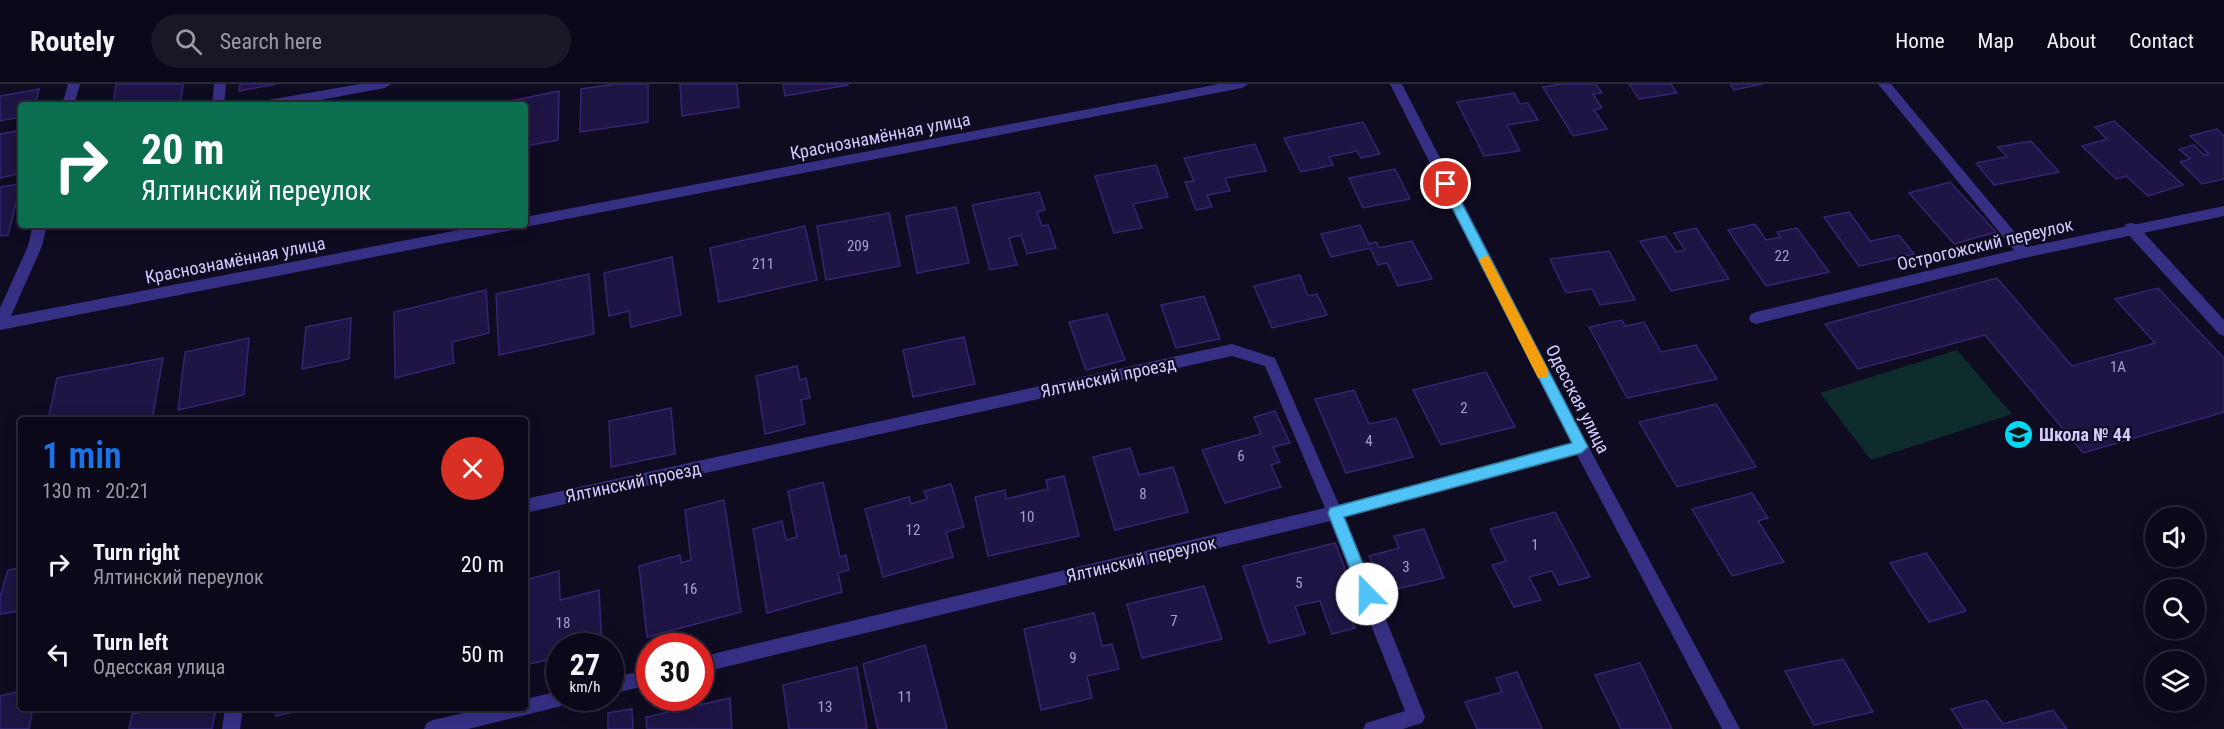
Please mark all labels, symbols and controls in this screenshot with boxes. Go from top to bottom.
search box [151,14,571,68]
text: Routely [30,25,115,58]
icon: search [172,25,205,58]
text: Search here [220,29,322,54]
text: Home [1895,29,1945,53]
text: Map [1978,29,2014,53]
text: About [2047,29,2096,53]
text: Contact [2129,29,2194,53]
street label: Краснознамённая улица [788,108,972,164]
text: 20 m [141,125,224,174]
icon: right [42,126,120,204]
pin [1420,158,1471,209]
icon: arrive [1429,167,1462,200]
text: Ялтинский переулок [141,175,371,207]
street label: Острогожский переулок [1895,213,2075,274]
street label: Краснознамённая улица [143,232,327,288]
house number: 209 [847,237,869,255]
house number: 22 [1775,247,1789,265]
house number: 211 [752,255,774,273]
street label: Одесская улица [1542,341,1614,457]
street label: Ялтинский проезд [1038,352,1178,402]
house number: 1А [2110,358,2126,376]
house number: 2 [1460,399,1468,417]
school or university icon: Школа № 44 [2002,418,2034,450]
place label: Школа № 44 [2039,424,2131,445]
house number: 4 [1365,432,1373,450]
text: 1 min [42,435,122,477]
button: close [441,437,504,500]
house number: 6 [1237,447,1245,465]
street label: Ялтинский проезд [563,457,703,507]
text: 130 m · 20:21 [42,479,149,503]
house number: 8 [1139,485,1147,503]
map controls [2145,507,2205,711]
button: sound [2145,507,2205,567]
house number: 10 [1020,508,1034,526]
house number: 12 [906,521,920,539]
street label: Ялтинский переулок [1064,531,1218,586]
house number: 1 [1531,536,1539,554]
text: Turn right [93,540,180,565]
icon: right [42,548,75,581]
text: 20 m [461,552,504,577]
house number: 3 [1402,558,1410,576]
position arrow [1335,562,1399,626]
text: Ялтинский переулок [93,565,264,589]
house number: 5 [1295,574,1303,592]
button: search [2145,579,2205,639]
house number: 16 [683,580,697,598]
house number: 7 [1170,612,1178,630]
house number: 18 [556,614,570,632]
text: Turn left [93,630,168,655]
speed limit sign: 30 [636,633,714,711]
icon: left [42,638,75,671]
text: 50 m [461,642,504,667]
text: 27 [570,647,600,682]
house number: 9 [1069,649,1077,667]
button: layers [2145,651,2205,711]
text: Одесская улица [93,655,225,679]
text: km/h [570,678,600,696]
house number: 11 [898,688,912,706]
house number: 13 [818,698,832,716]

